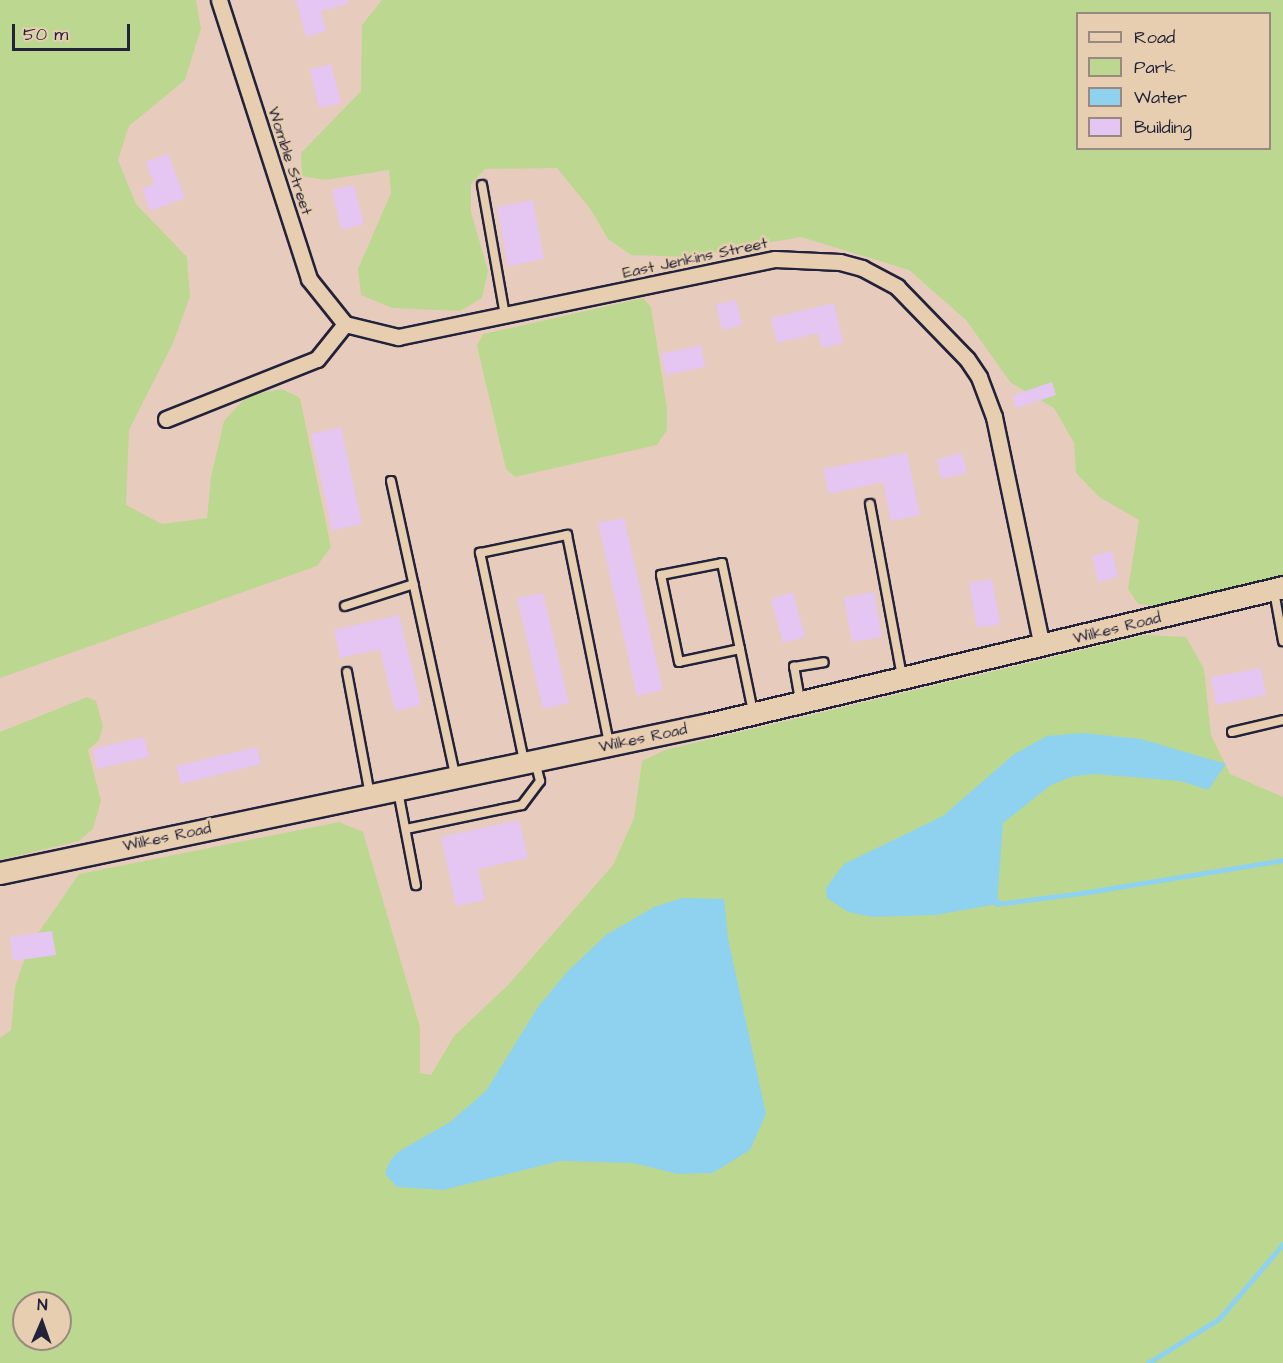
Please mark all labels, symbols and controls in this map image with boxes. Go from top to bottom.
scale bar [15,12,134,50]
legend [1076,12,1271,150]
text: 50 m [23,22,68,47]
text: Road [1134,25,1175,50]
text: Park [1134,55,1176,80]
text: Water [1134,85,1187,110]
street label: Womble Street [263,105,317,217]
text: Building [1134,115,1192,140]
street label: East Jenkins Street [621,233,769,283]
street label: Wilkes Road [1071,608,1163,648]
street label: Wilkes Road [597,719,689,757]
street label: Wilkes Road [121,818,213,856]
north arrow [12,1291,72,1351]
text: N [37,1294,48,1316]

